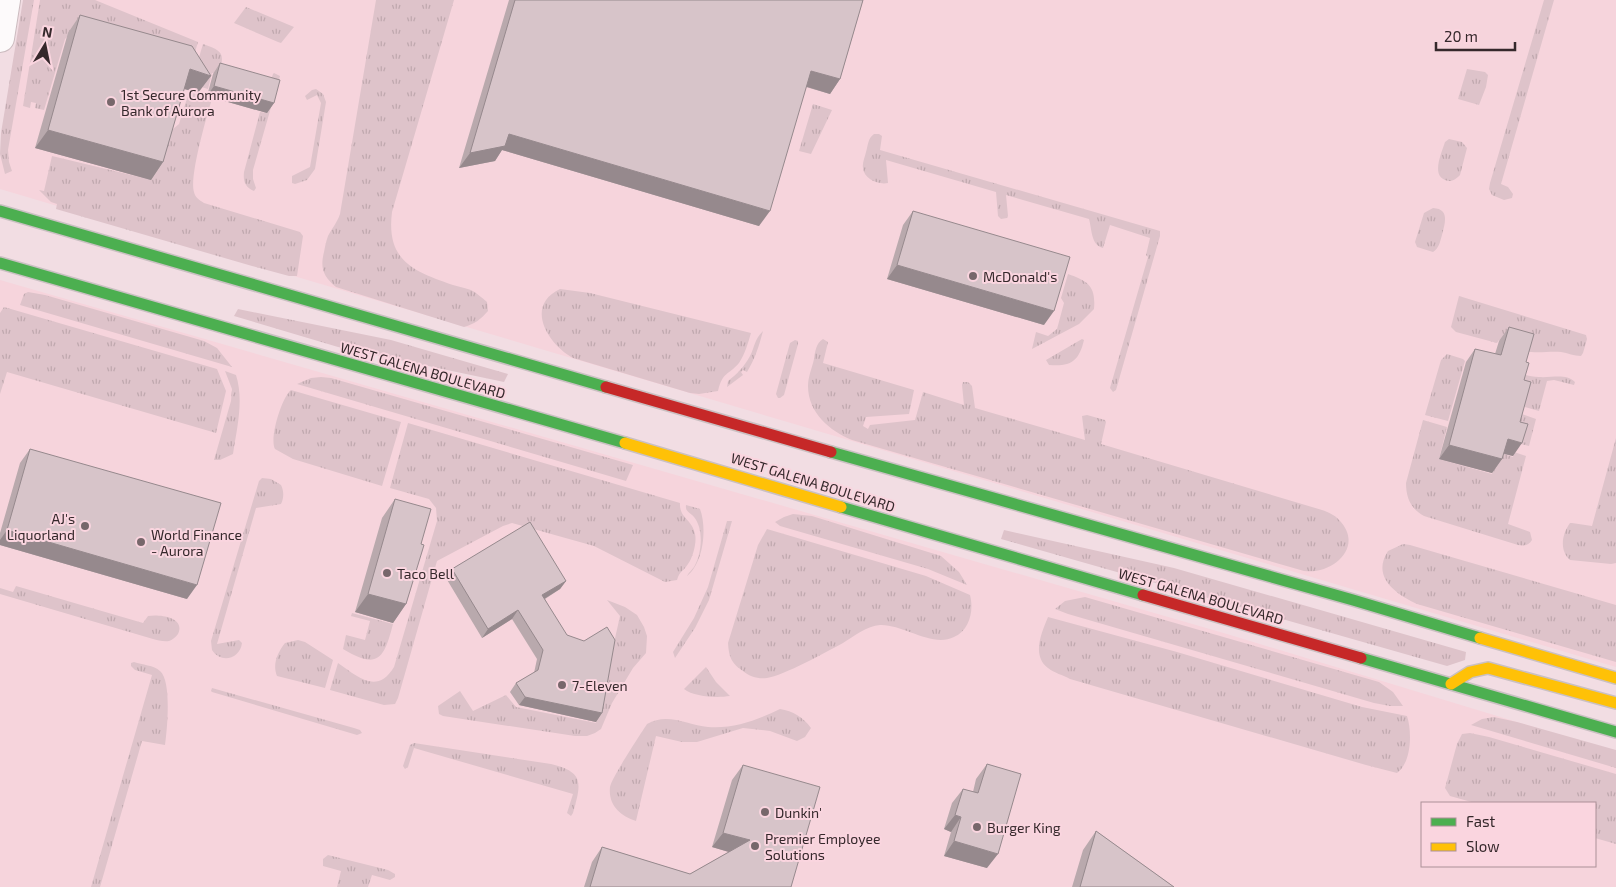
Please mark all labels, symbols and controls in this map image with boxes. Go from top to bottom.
north arrow [20,20,70,70]
scale bar [1436,20,1515,52]
text: N [41,22,54,41]
text: 20 m [1444,27,1478,45]
place label: 1st Secure Community Bank of Aurora [121,86,262,119]
marker: 1st Secure Community Bank of Aurora [105,96,117,108]
place label: McDonald's [983,268,1057,285]
marker: McDonald's [967,270,979,282]
street label: WEST GALENA BOULEVARD [339,338,507,402]
street label: WEST GALENA BOULEVARD [729,449,897,515]
place label: AJ's Liquorland [7,510,75,543]
marker: AJ's Liquorland [79,520,91,532]
place label: World Finance - Aurora [151,526,242,559]
marker: World Finance - Aurora [135,536,147,548]
street label: WEST GALENA BOULEVARD [1117,564,1285,628]
place label: Taco Bell [397,565,455,582]
marker: Taco Bell [381,567,393,579]
place label: 7-Eleven [572,677,628,694]
marker: 7-Eleven [556,679,568,691]
legend [1421,802,1596,867]
place label: Dunkin' [775,804,822,821]
marker: Dunkin' [759,806,771,818]
text: Fast [1466,812,1496,830]
place label: Burger King [987,819,1061,836]
marker: Burger King [971,821,983,833]
place label: Premier Employee Solutions [765,830,881,863]
text: Slow [1466,837,1500,855]
marker: Premier Employee Solutions [749,840,761,852]

